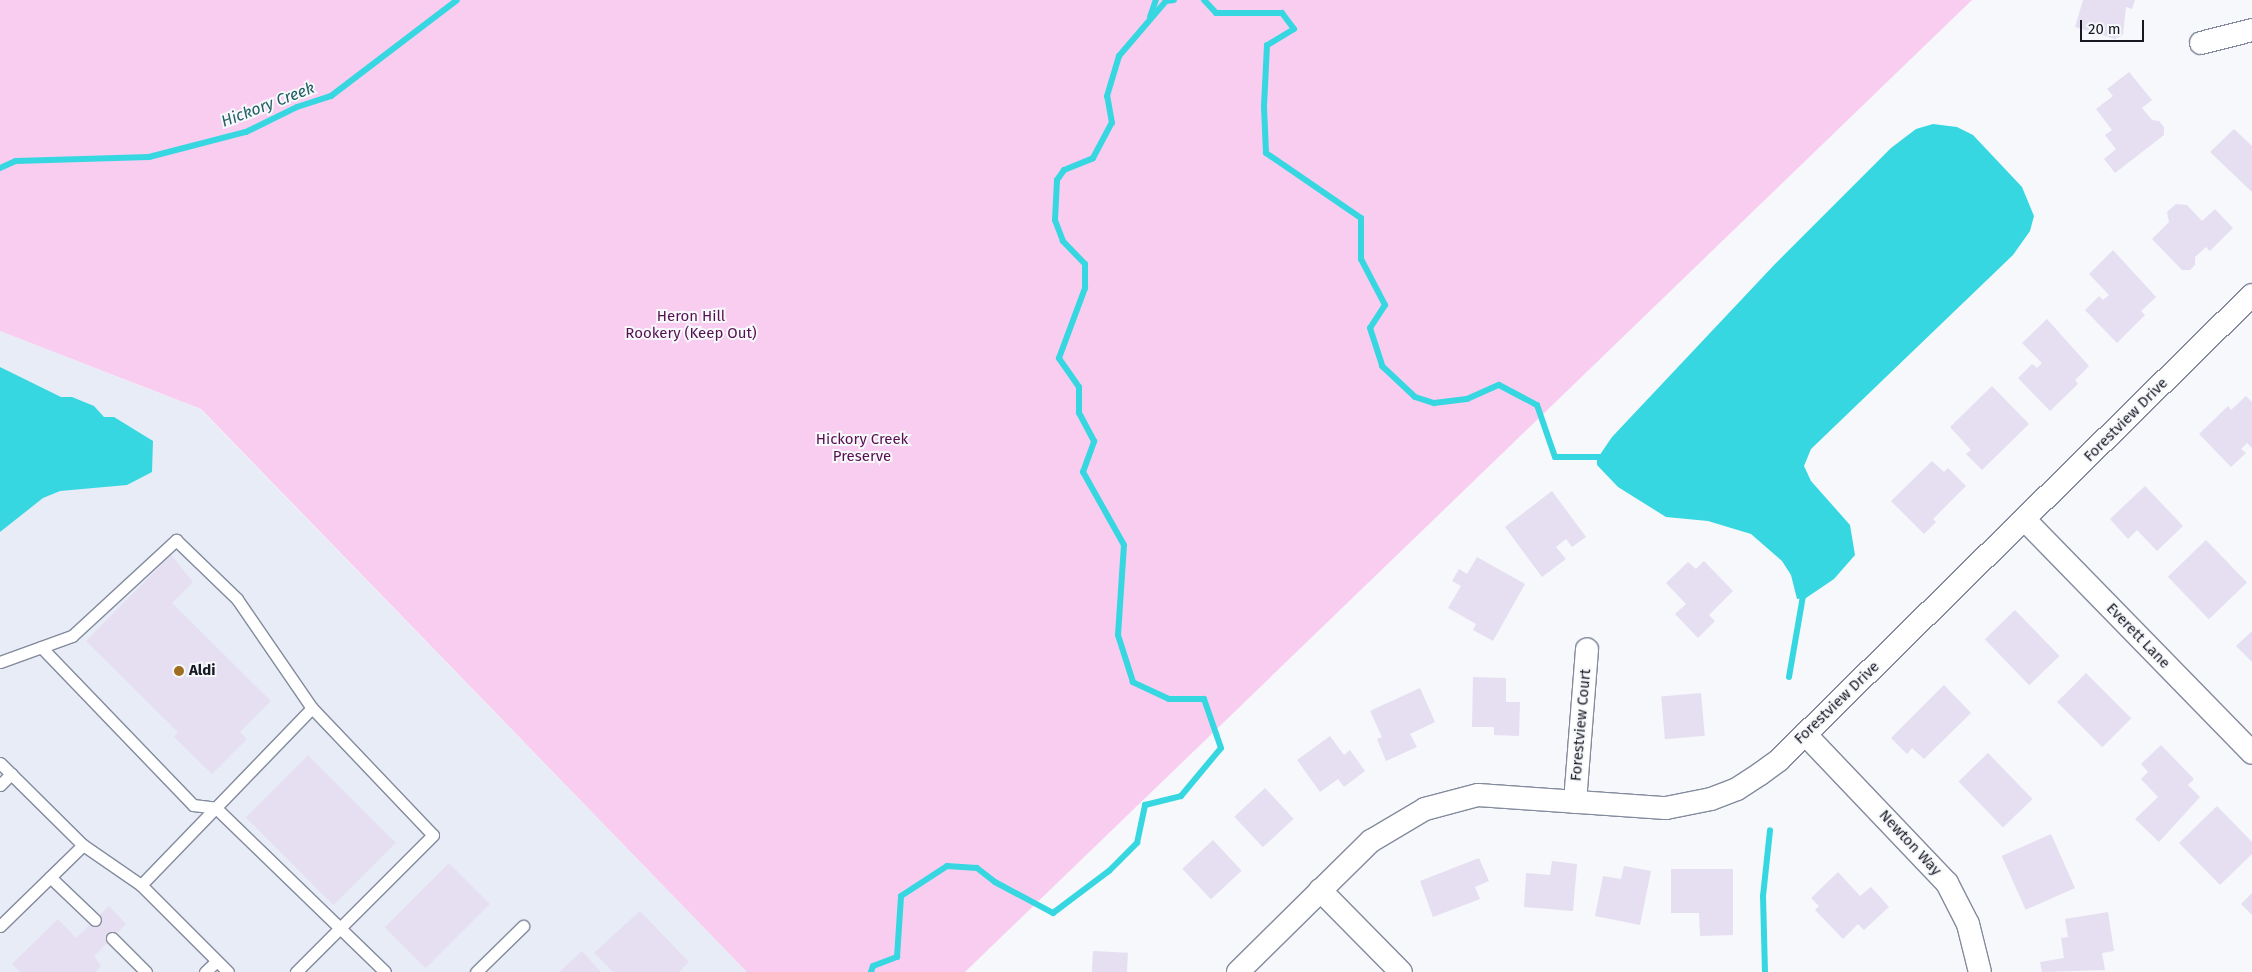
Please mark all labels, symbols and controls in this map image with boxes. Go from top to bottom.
scale bar [2082,10,2146,42]
text: 20 m [2088,20,2121,38]
water label: Hickory Creek [219,78,317,132]
park label: Heron Hill Rookery (Keep Out) [625,307,757,342]
street label: Forestview Drive [2080,374,2172,466]
park label: Hickory Creek Preserve [816,430,908,465]
street label: Everett Lane [2102,600,2174,672]
street label: Forestview Drive [1791,658,1883,748]
place label: Aldi [189,662,215,680]
marker: Aldi [173,665,185,677]
street label: Forestview Court [1567,668,1595,782]
street label: Newton Way [1875,806,1945,880]

